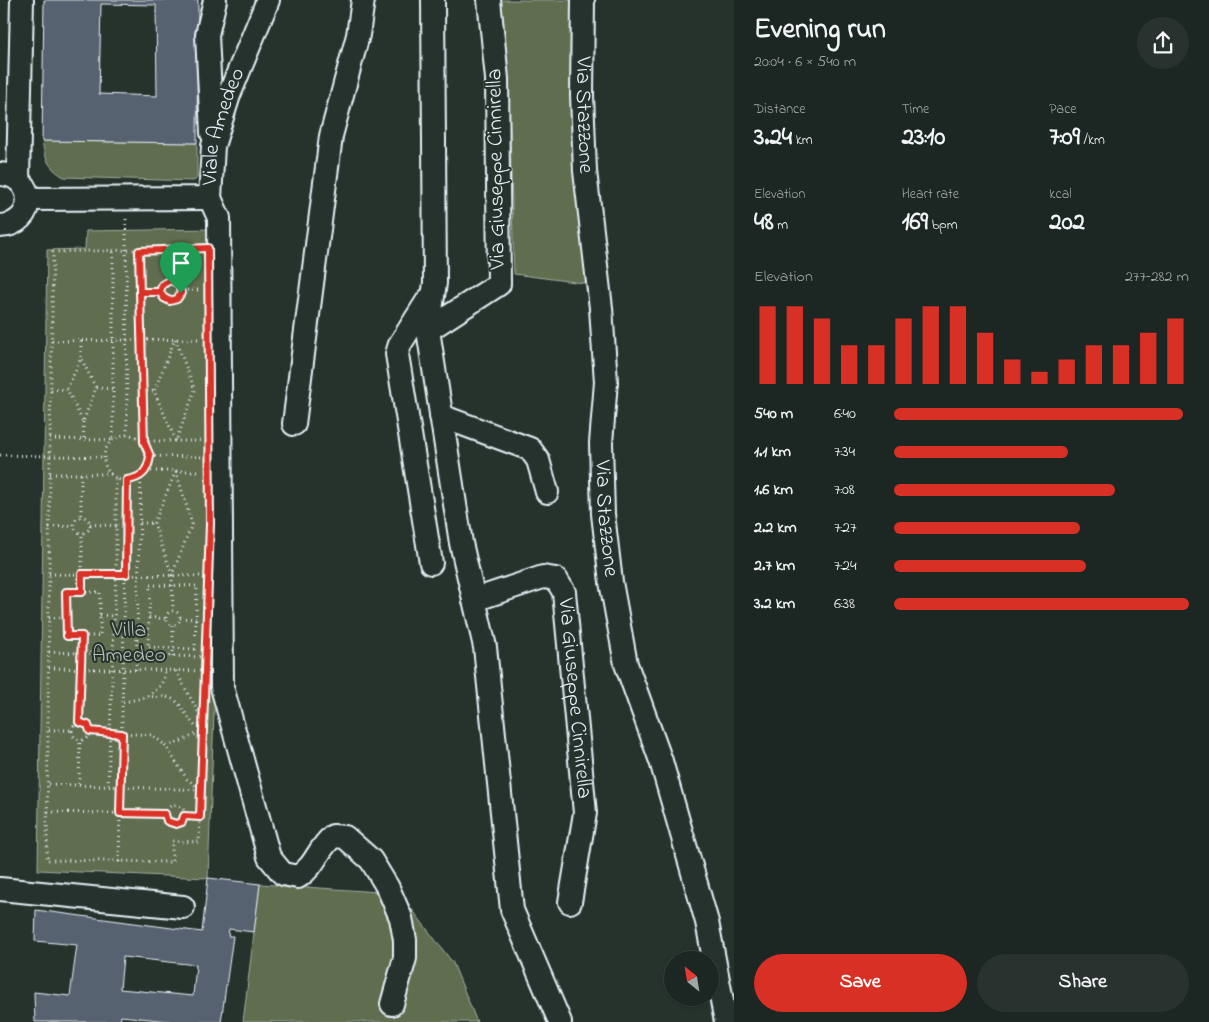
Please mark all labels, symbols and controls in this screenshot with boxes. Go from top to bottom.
text: Evening run [754,10,886,51]
button: share [1137,17,1189,69]
text: 20:04 · 6 × 540 m [754,50,856,74]
street label: Via Stazzone [566,55,601,174]
street label: Viale Amedeo [195,63,254,187]
street label: Via Giuseppe Cinnirella [479,68,515,271]
text: Distance [754,99,806,120]
text: Time [902,99,929,120]
text: Pace [1049,99,1077,120]
text: 3.24 [754,120,792,156]
text: 23:10 [902,120,945,156]
text: 7:09 [1049,120,1080,156]
text: km [792,130,813,151]
text: /km [1080,130,1105,151]
text: Elevation [754,184,805,205]
text: Heart rate [902,184,959,205]
text: kcal [1049,184,1072,205]
text: 48 [754,205,774,241]
text: 169 [902,205,928,241]
text: 202 [1049,205,1085,241]
text: m [774,215,788,236]
text: bpm [928,215,958,236]
pin [160,242,202,293]
icon: arrive [167,249,195,277]
text: Elevation [754,265,813,289]
text: 277–282 m [1125,265,1189,289]
text: 540 m [754,402,793,426]
text: 6:40 [834,402,856,426]
text: 1.1 km [754,440,791,464]
text: 7:34 [834,440,855,464]
street label: Via Stazzone [585,459,626,579]
text: 1.6 km [754,478,793,502]
text: 7:08 [834,478,855,502]
text: 2.2 km [754,516,797,540]
text: 7:27 [834,516,857,540]
text: 2.7 km [754,554,795,578]
text: 7:24 [834,554,857,578]
text: 3.2 km [754,592,795,616]
text: 6:38 [834,592,855,616]
street label: Via Giuseppe Cinnirella [549,596,600,800]
park label: Villa Amedeo [92,615,166,672]
north arrow [664,951,719,1006]
map controls [664,951,719,1006]
button: Save [754,954,967,1012]
button: Share [977,954,1189,1012]

